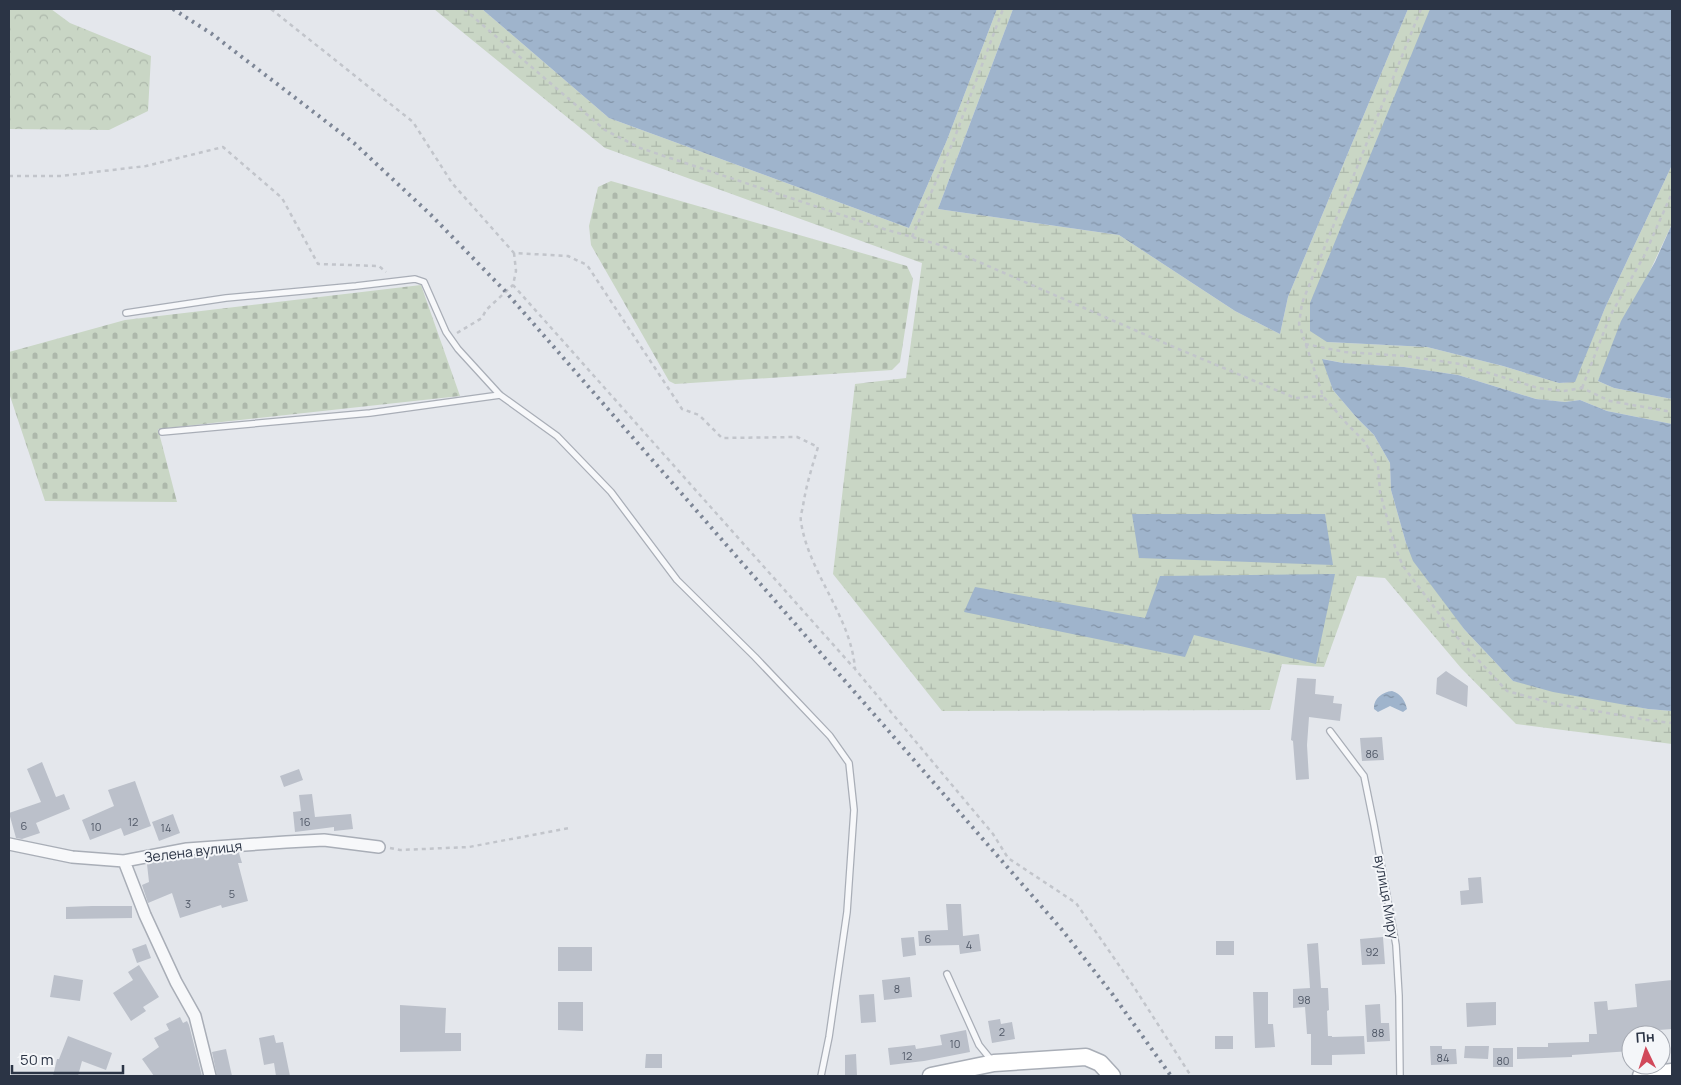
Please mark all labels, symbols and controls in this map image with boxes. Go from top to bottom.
house number: 86 [1365,746,1379,761]
house number: 12 [128,814,138,829]
house number: 16 [299,814,311,829]
house number: 6 [21,818,28,833]
house number: 10 [90,819,102,834]
house number: 14 [161,820,171,835]
street label: Зелена вулиця [143,836,243,866]
street label: вулиця Миру [1370,854,1404,941]
house number: 5 [229,886,235,901]
house number: 3 [185,896,191,911]
house number: 6 [925,931,932,946]
house number: 4 [966,937,972,952]
house number: 92 [1365,944,1379,959]
house number: 8 [894,981,900,996]
house number: 98 [1297,992,1311,1007]
house number: 2 [999,1024,1005,1039]
house number: 88 [1372,1025,1384,1040]
north arrow [1621,1025,1671,1075]
text: Пн [1635,1026,1655,1047]
house number: 10 [949,1036,961,1051]
scale bar [12,1042,124,1074]
house number: 12 [902,1048,912,1063]
text: 50 m [20,1049,54,1070]
house number: 84 [1437,1050,1449,1065]
house number: 80 [1496,1053,1510,1068]

